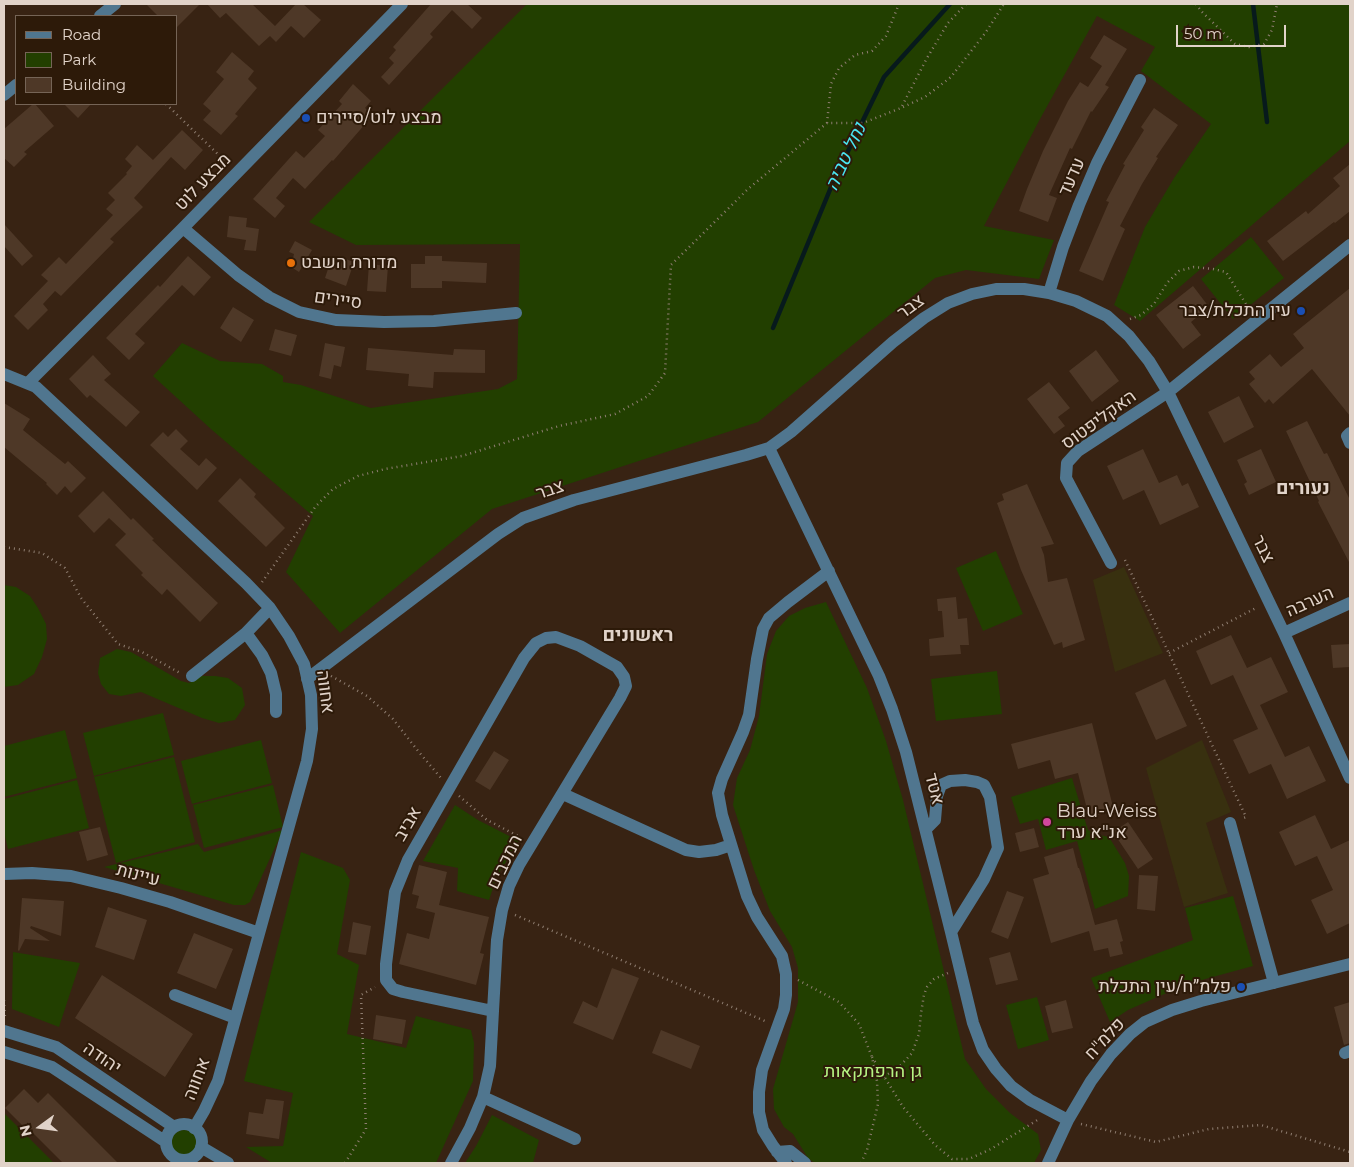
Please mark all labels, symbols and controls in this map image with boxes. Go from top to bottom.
legend [15,15,178,105]
scale bar [1179,15,1289,47]
text: 50 m [1184,24,1222,43]
text: Road [62,25,101,44]
text: Park [62,50,96,69]
text: Building [62,75,126,94]
place label: מבצע לוט/סיירים [316,107,442,129]
marker: מבצע לוט/סיירים [300,112,312,124]
water label: נחל טביה [820,120,872,194]
street label: מבצע לוט [170,149,236,215]
street label: עדעד [1054,155,1090,199]
place label: מדורת השבט [301,252,397,274]
marker: מדורת השבט [285,257,297,269]
street label: סיירים [313,286,363,314]
street label: צבר [893,290,929,324]
place label: עין התכלת/צבר [1179,300,1291,322]
marker: עין התכלת/צבר [1295,305,1307,317]
street label: האקליפטוס [1057,386,1141,454]
street label: צבר [533,475,567,505]
district label: נעורים [1276,477,1330,499]
street label: צבר [1247,532,1279,566]
street label: הערבה [1283,582,1337,622]
district label: ראשונים [603,624,673,646]
street label: אחווה [312,669,338,715]
street label: אטד [920,771,948,807]
place label: Blau-Weiss אנ"א ערד [1057,801,1157,844]
street label: אביב [390,803,426,845]
marker: Blau-Weiss אנ"א ערד [1041,816,1053,828]
street label: המכבים [483,831,527,893]
street label: עיינות [114,859,162,891]
place label: פלמ״ח/עין התכלת [1098,976,1231,998]
marker: פלמ״ח/עין התכלת [1235,981,1247,993]
street label: פלמ"ח [1080,1014,1130,1064]
street label: יהודה [79,1038,125,1078]
street label: אחווה [179,1055,215,1103]
park label: גן הרפתקאות [824,1061,922,1083]
north arrow [15,1102,65,1152]
text: N [15,1123,36,1138]

